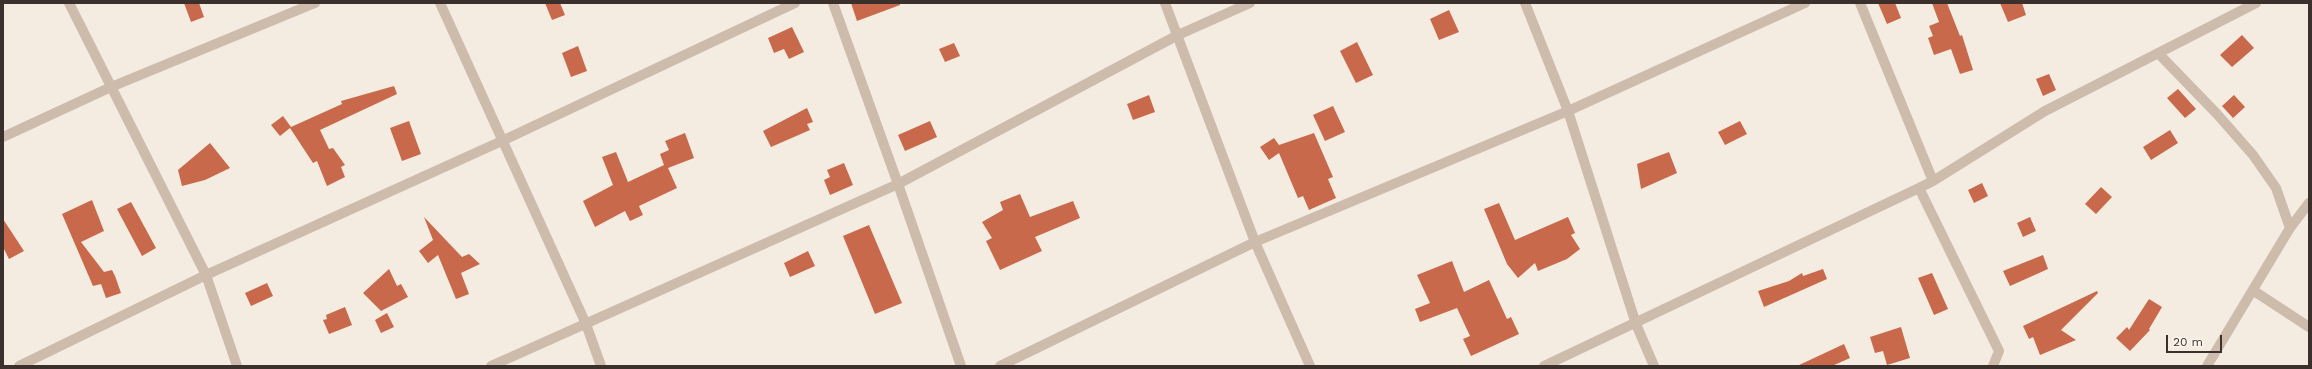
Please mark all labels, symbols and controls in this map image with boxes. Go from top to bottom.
scale bar [2168,327,2224,353]
text: 20 m [2173,335,2203,349]

